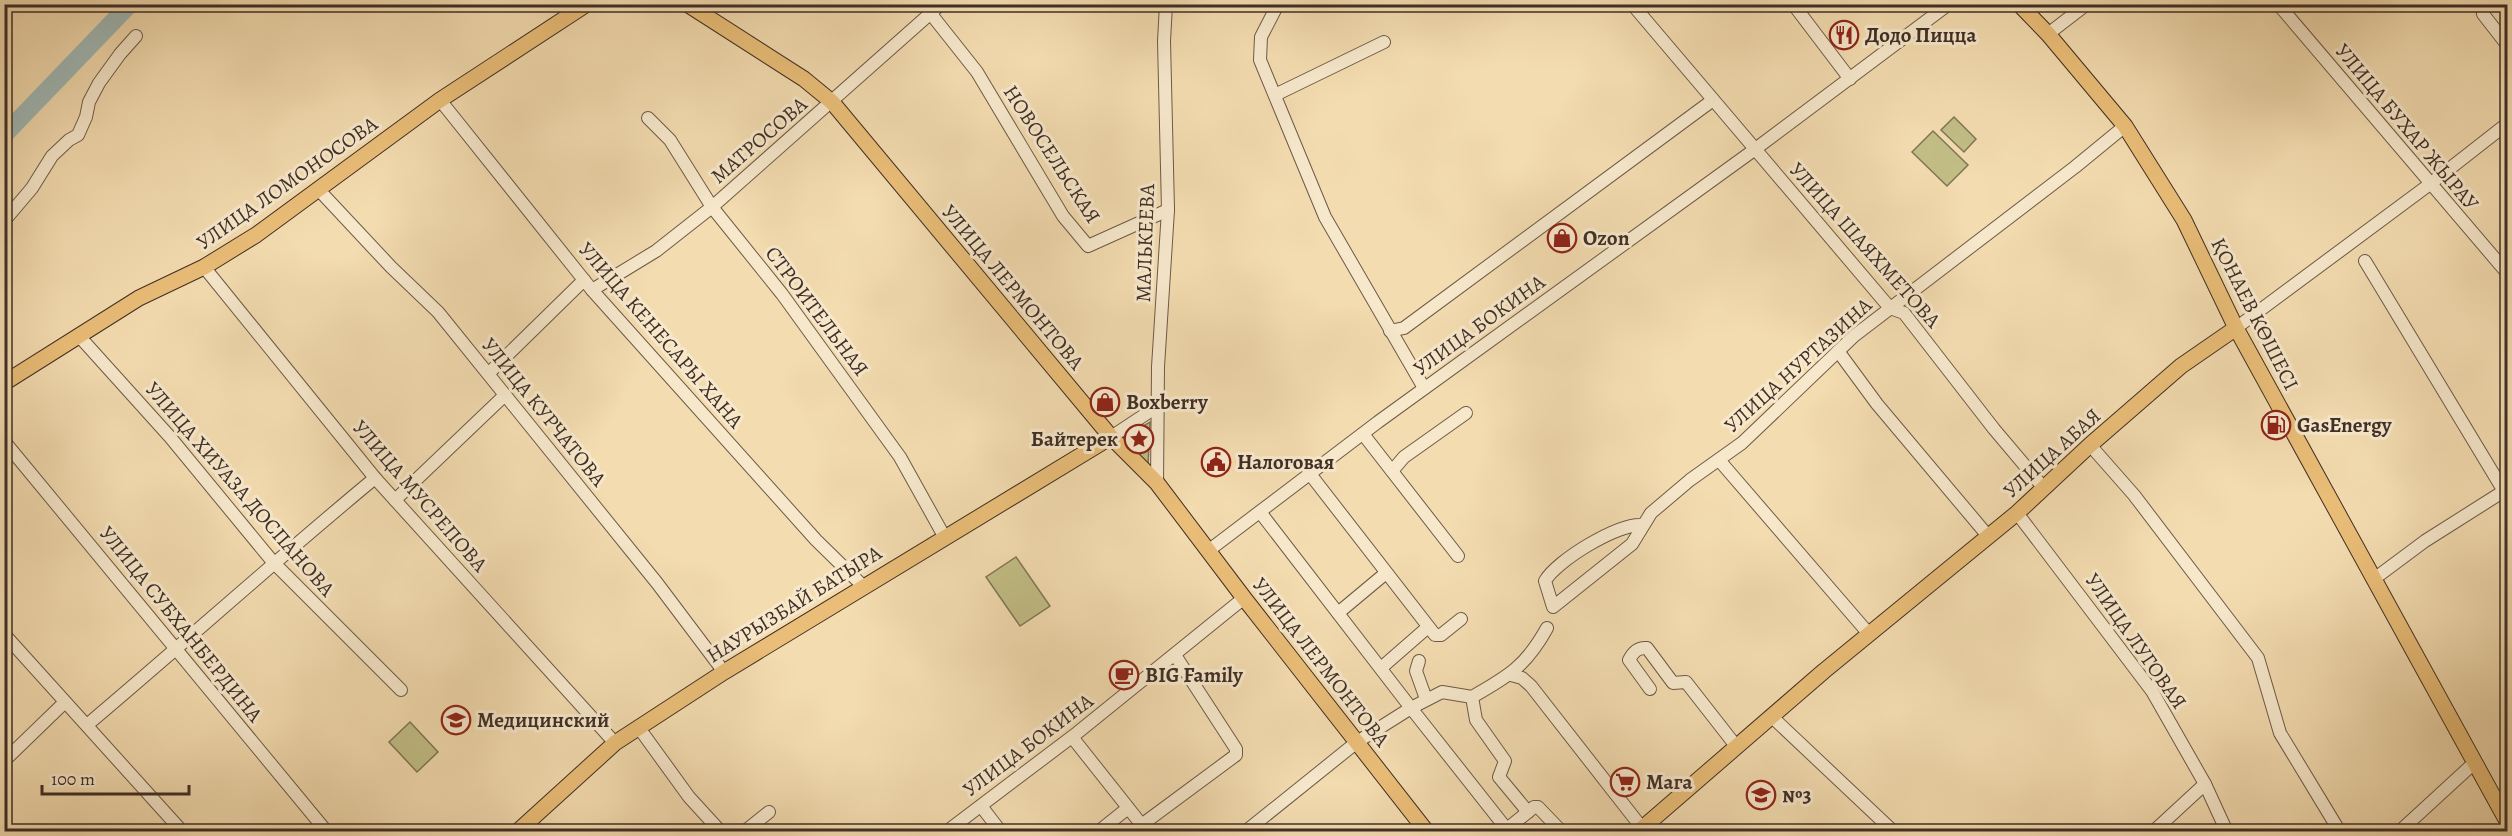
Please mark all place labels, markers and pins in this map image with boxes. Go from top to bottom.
restaurant icon: Додо Пицца [1828,19,1860,51]
place label: Додо Пицца [1865,21,1977,49]
shop icon: Ozon [1546,222,1578,254]
place label: Ozon [1583,224,1630,252]
shop icon: Boxberry [1089,386,1121,418]
place label: Boxberry [1126,388,1209,416]
fuel station icon: GasEnergy [2260,409,2292,441]
place label: GasEnergy [2297,411,2393,439]
place icon: Байтерек [1123,423,1155,455]
place label: Байтерек [1031,425,1118,453]
public building icon: Налоговая [1200,446,1232,478]
place label: Налоговая [1237,448,1334,476]
cafe icon: BIG Family [1108,659,1140,691]
place label: BIG Family [1145,661,1244,689]
school or university icon: Медицинский [440,704,472,736]
place label: Медицинский [477,706,609,734]
supermarket icon: Мага [1609,766,1641,798]
place label: Мага [1646,768,1693,796]
school or university icon: №3 [1745,779,1777,811]
place label: №3 [1782,781,1812,809]

